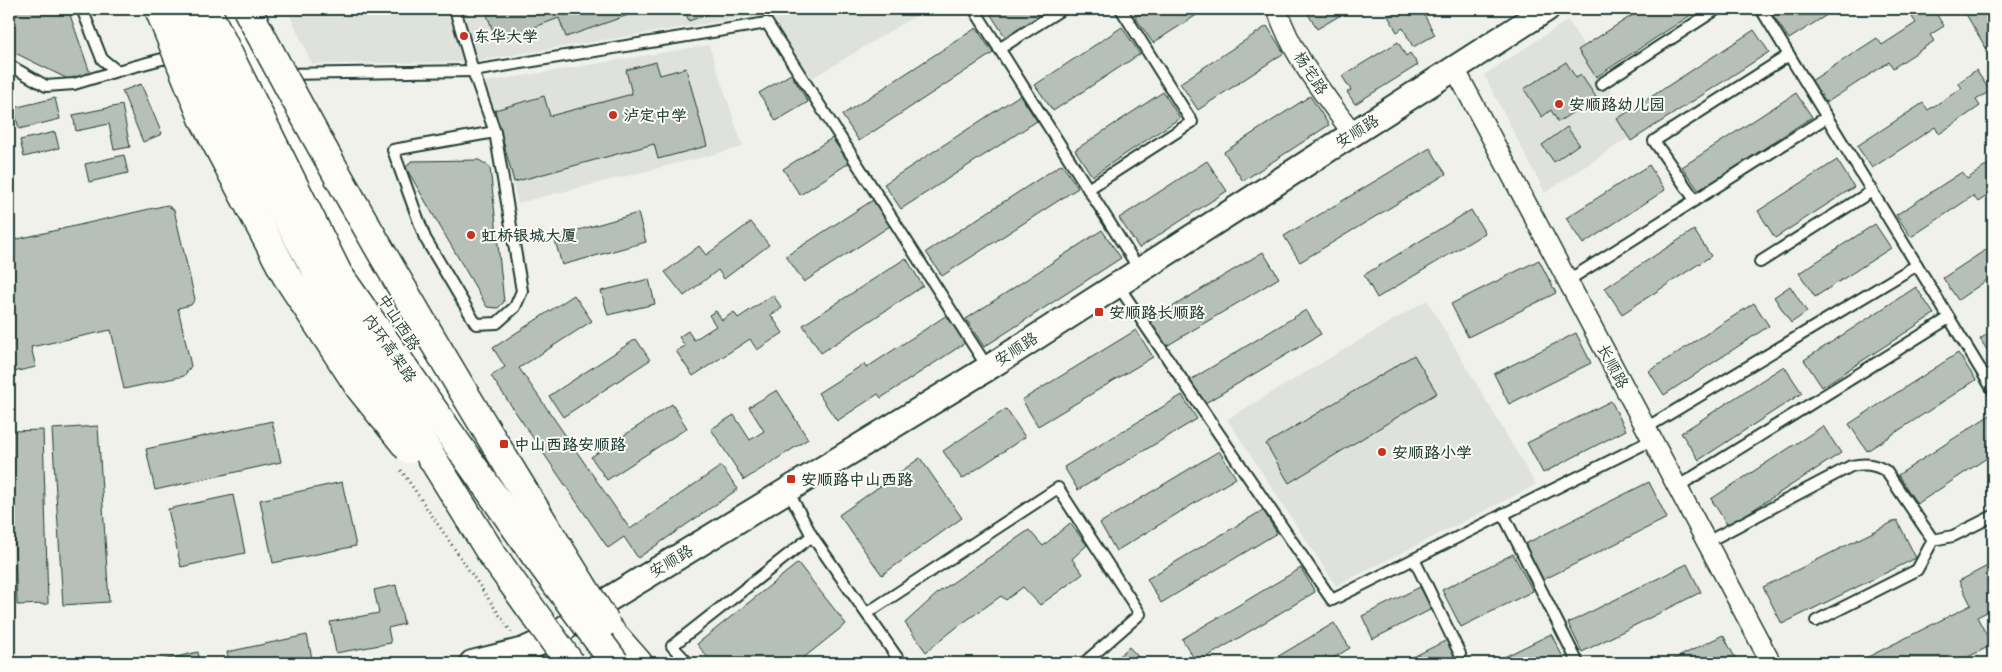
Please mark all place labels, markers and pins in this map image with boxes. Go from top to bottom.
place label: 东华大学 [474,27,538,46]
marker: 东华大学 [458,30,470,42]
place label: 安顺路幼儿园 [1569,95,1665,114]
marker: 安顺路幼儿园 [1553,98,1565,110]
place label: 泸定中学 [623,106,687,125]
marker: 泸定中学 [607,109,619,121]
place label: 虹桥银城大厦 [481,226,577,245]
marker: 虹桥银城大厦 [465,229,477,241]
place label: 安顺路长顺路 [1109,303,1205,322]
marker: 安顺路长顺路 [1093,306,1105,318]
place label: 中山西路安顺路 [514,435,626,454]
marker: 中山西路安顺路 [498,438,510,450]
place label: 安顺路小学 [1392,443,1472,462]
marker: 安顺路小学 [1376,446,1388,458]
place label: 安顺路中山西路 [801,470,913,489]
marker: 安顺路中山西路 [785,473,797,485]

